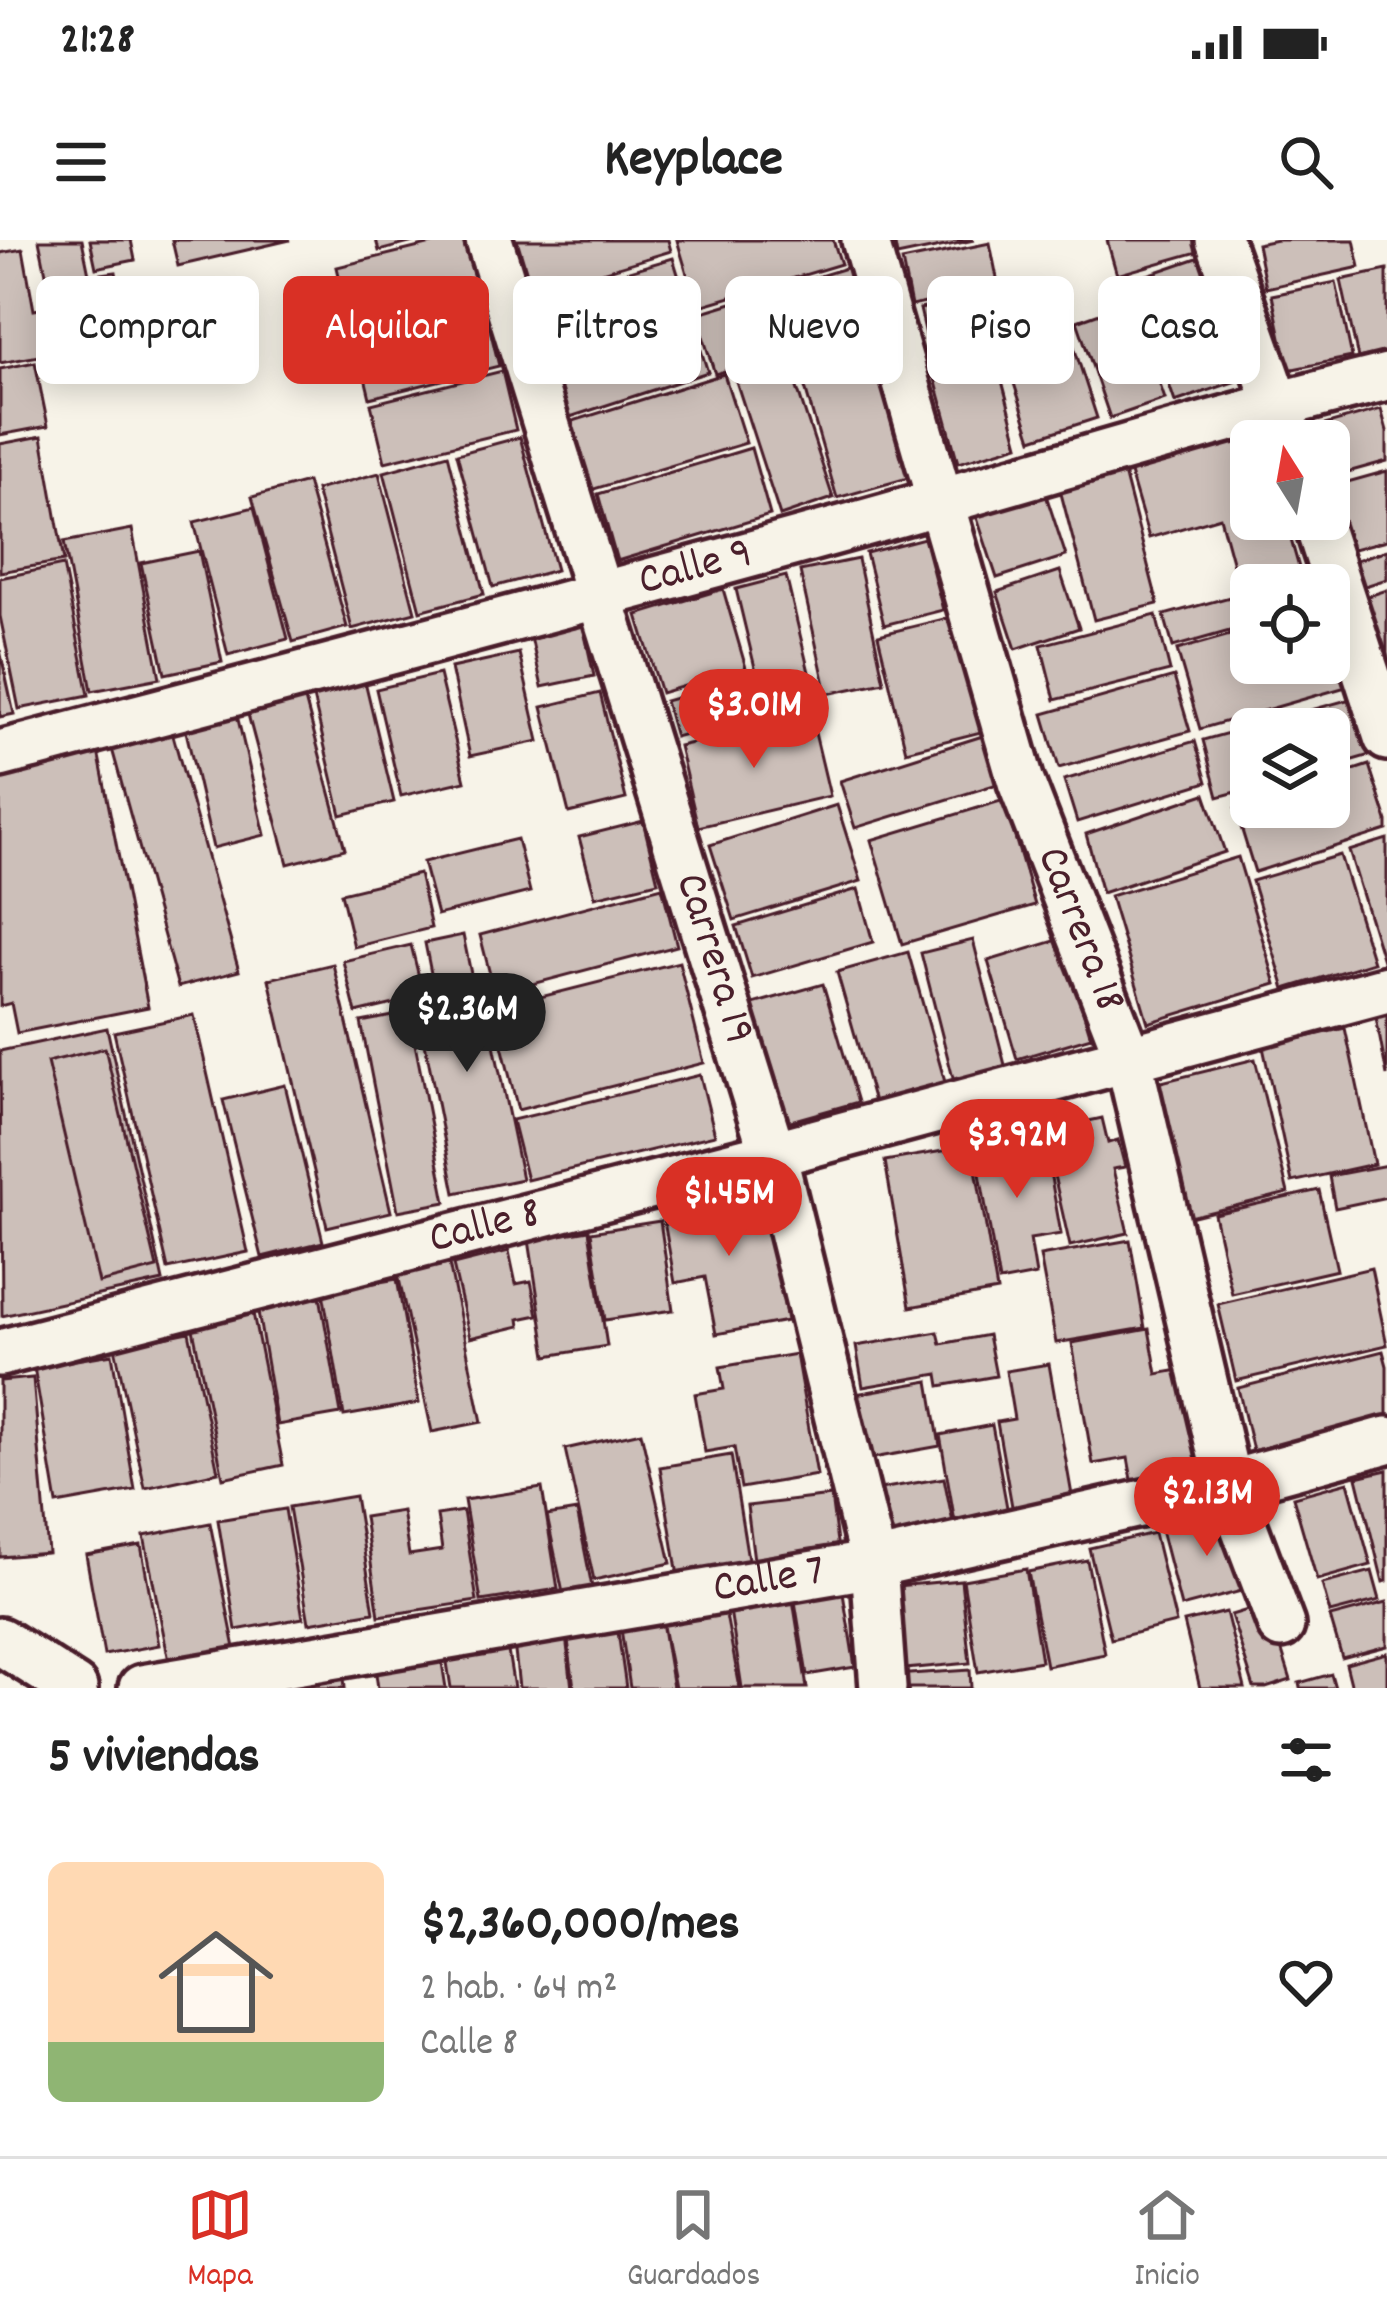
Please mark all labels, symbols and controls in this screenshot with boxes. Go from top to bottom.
text: 21:28 [60,10,135,74]
text: Keyplace [604,124,783,201]
icon: menu [48,129,114,195]
icon: search [1273,129,1339,195]
chip: Comprar [36,276,259,384]
chip: Alquilar [283,276,489,384]
chip: Filtros [513,276,701,384]
chip: Nuevo [725,276,903,384]
chip: Piso [927,276,1074,384]
chip: Casa [1098,276,1260,384]
north arrow [1230,420,1350,540]
map controls [1230,420,1350,828]
street label: Calle 9 [632,523,760,615]
button: locate [1230,564,1350,684]
pin: $3.01M [656,669,852,771]
text: $3.01M [706,680,802,735]
button: layers [1230,708,1350,828]
street label: Carrera 18 [1018,838,1140,1022]
street label: Carrera 19 [656,866,769,1052]
pin: $2.36M [369,973,565,1075]
text: $2.36M [416,984,518,1039]
pin: $3.92M [919,1099,1115,1201]
text: $3.92M [966,1110,1068,1165]
pin: $1.45M [631,1157,827,1259]
text: $1.45M [683,1168,775,1223]
street label: Calle 8 [423,1183,548,1273]
pin: $2.13M [1109,1457,1305,1559]
text: $2.13M [1161,1468,1253,1523]
street label: Calle 7 [708,1541,830,1623]
text: 5 viviendas [48,1724,260,1796]
icon: filters [1273,1727,1339,1793]
text: $2,360,000/mes [420,1891,740,1963]
icon: home [144,1910,288,2054]
icon: heart [1273,1949,1339,2015]
text: 2 hab. · 64 m² [420,1963,618,2018]
text: Calle 8 [420,2018,518,2073]
tab: Mapa [187,2182,253,2301]
tab: Guardados [627,2182,760,2301]
tab: Inicio [1134,2182,1200,2301]

